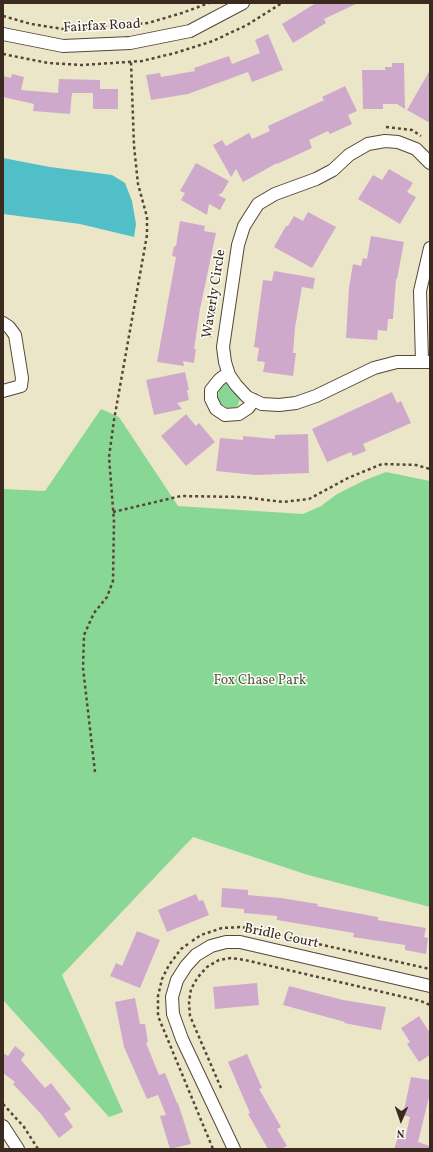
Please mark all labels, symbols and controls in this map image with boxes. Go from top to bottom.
street label: Fairfax Road [63,17,141,37]
street label: Waverly Circle [200,248,230,340]
park label: Fox Chase Park [214,673,306,689]
street label: Bridle Court [242,921,320,953]
north arrow [381,1100,421,1140]
text: N [396,1125,405,1140]

